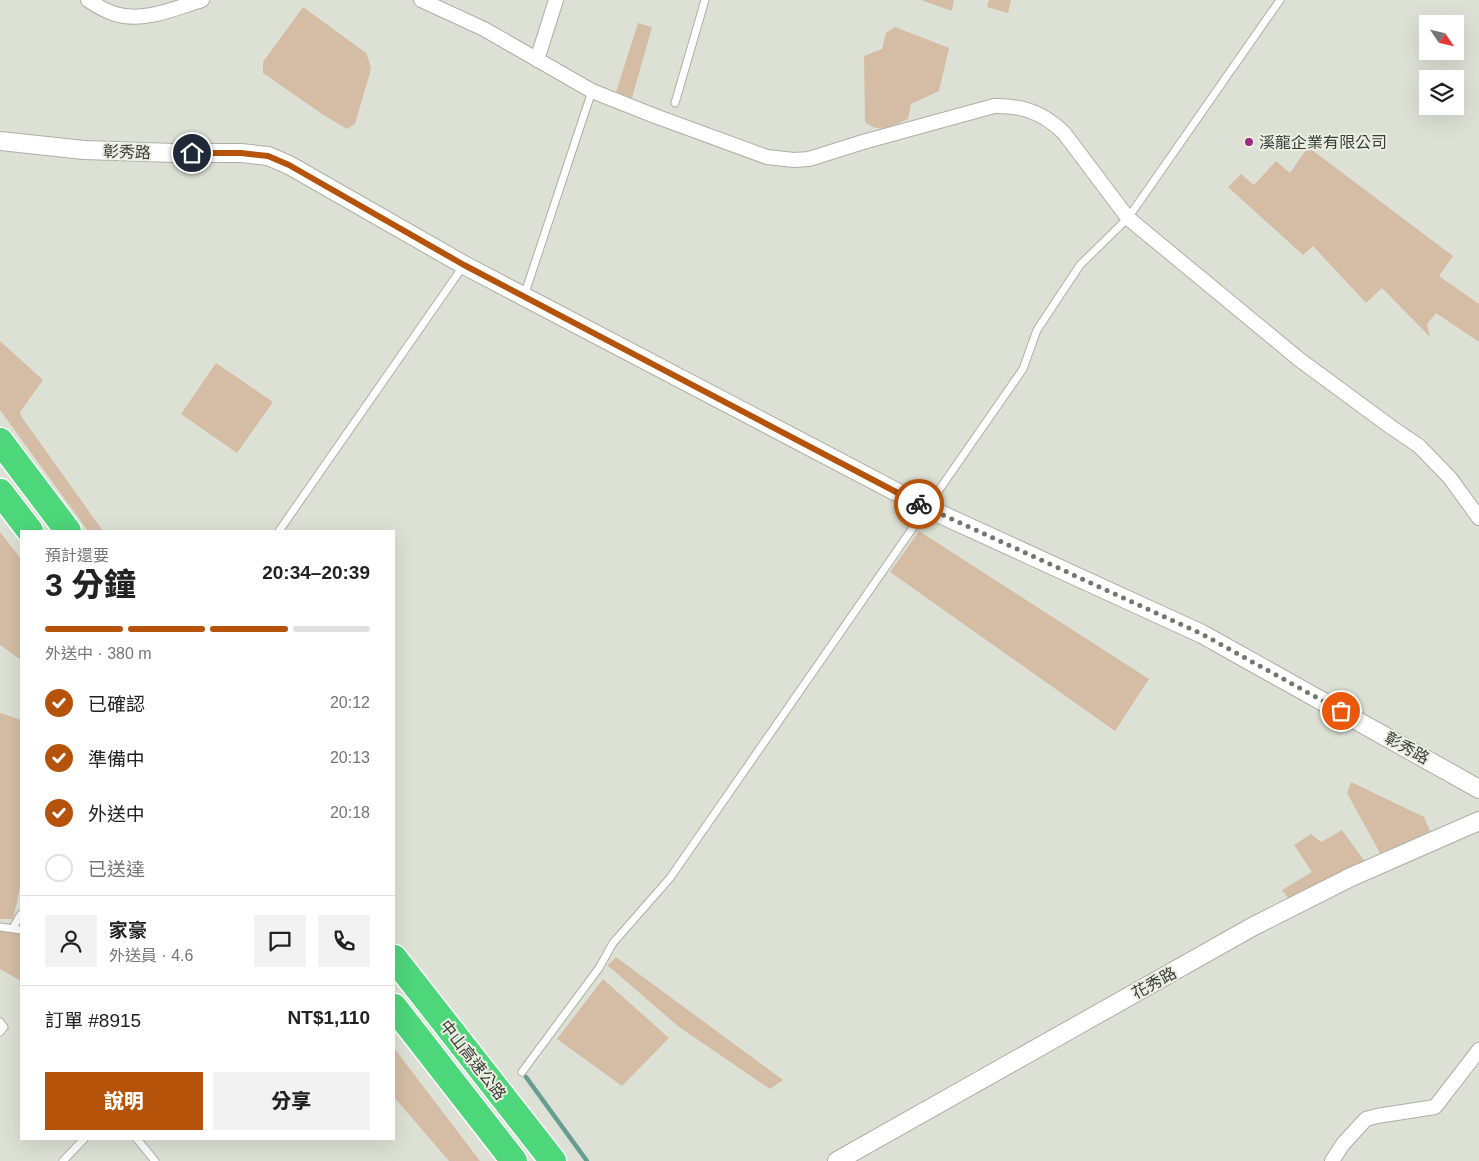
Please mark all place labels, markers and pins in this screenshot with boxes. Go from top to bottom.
pin [171,132,213,174]
place label: 溪龍企業有限公司 [1259,134,1387,151]
marker: 溪龍企業有限公司 [1243,136,1255,148]
pin [1320,690,1362,732]

